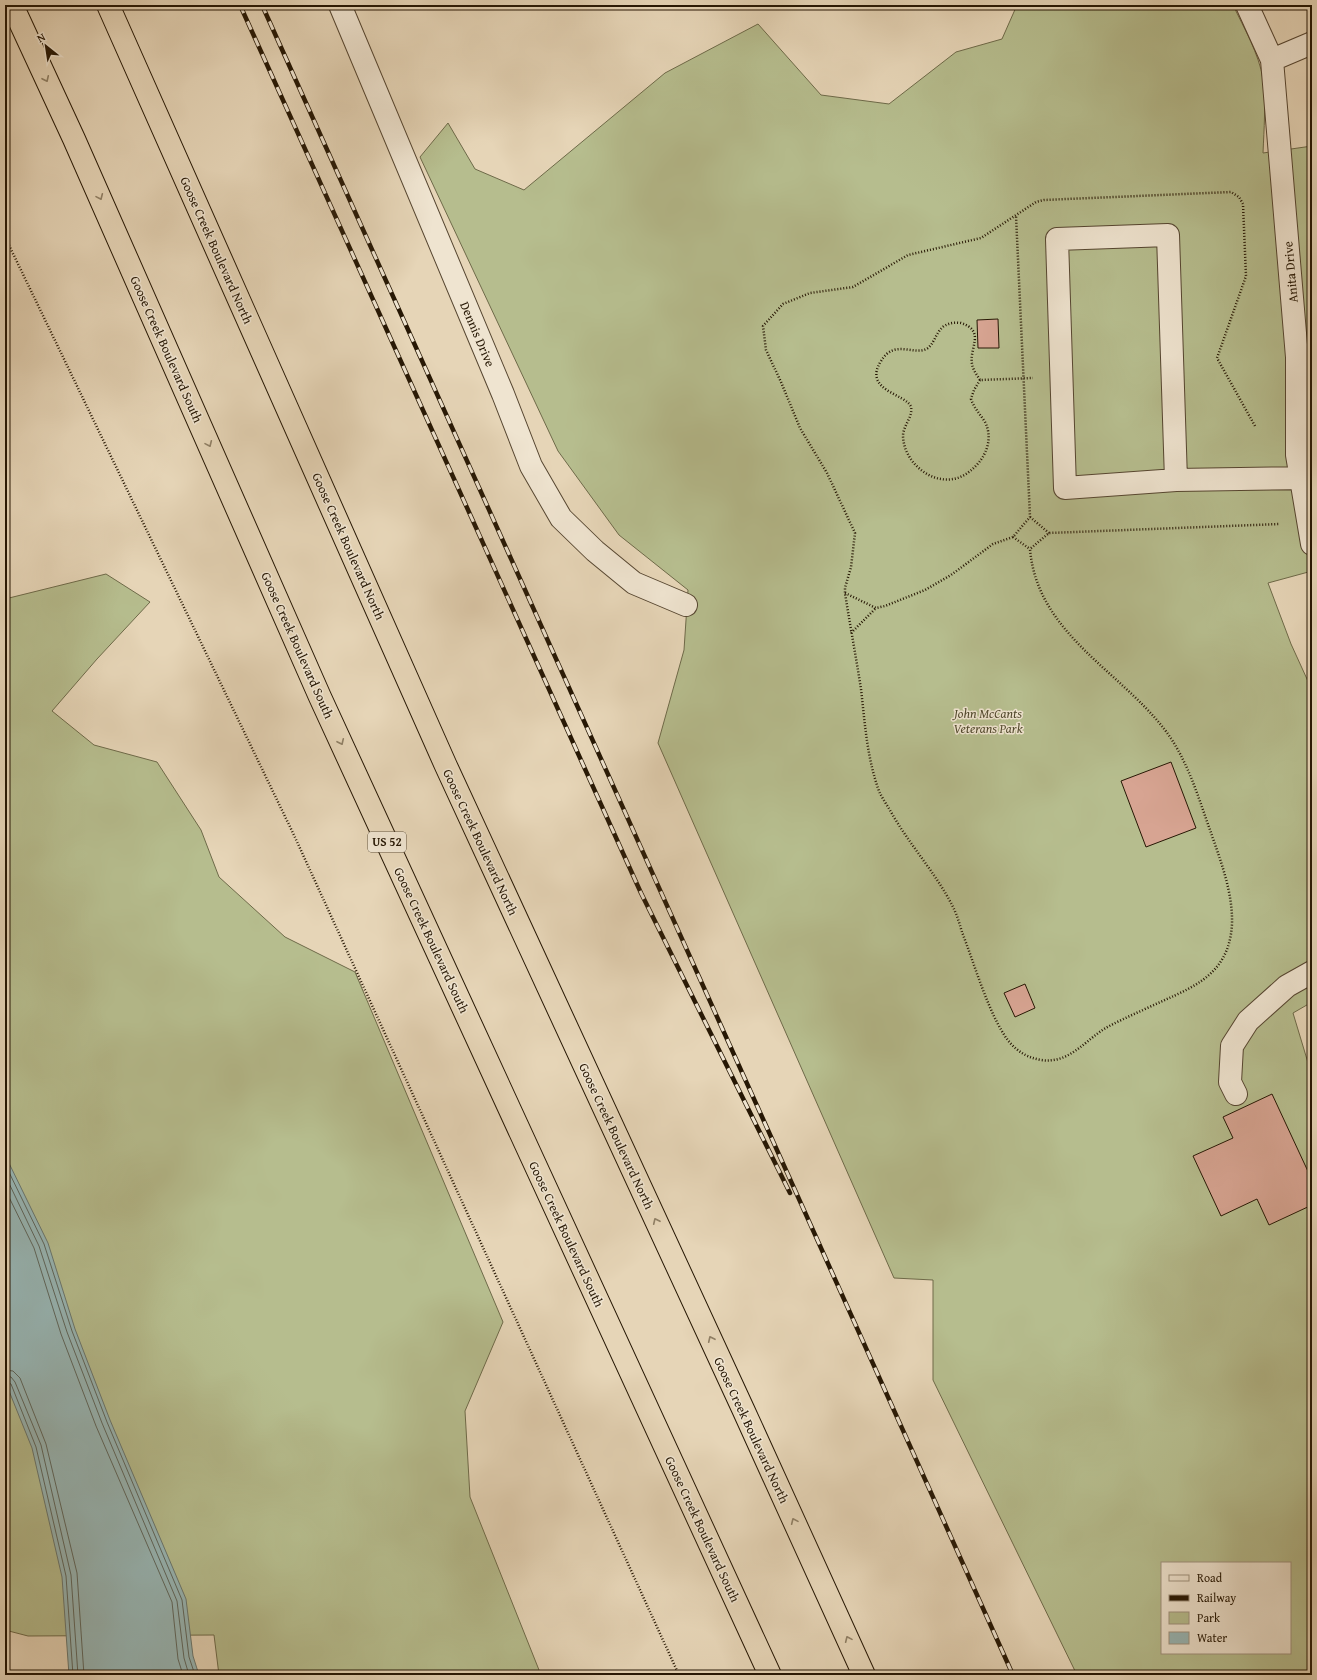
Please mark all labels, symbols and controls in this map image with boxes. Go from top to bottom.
north arrow [26,26,66,66]
text: N [34,28,49,46]
one-way arrow [41,74,49,82]
street label: Goose Creek Boulevard North [175,173,258,328]
one-way arrow [95,193,103,200]
street label: Anita Drive [1278,240,1303,303]
street label: Goose Creek Boulevard South [126,273,208,426]
street label: Dennis Drive [455,299,500,370]
one-way arrow [204,440,212,447]
street label: Goose Creek Boulevard North [307,469,390,624]
street label: Goose Creek Boulevard South [257,569,339,722]
park label: John McCants Veterans Park [952,704,1023,738]
one-way arrow [336,738,344,745]
street label: Goose Creek Boulevard North [438,766,523,919]
road number: US 52 [368,832,406,852]
street label: Goose Creek Boulevard South [389,864,474,1017]
street label: Goose Creek Boulevard North [574,1060,659,1213]
street label: Goose Creek Boulevard South [524,1158,609,1311]
one-way arrow [653,1218,661,1226]
one-way arrow [708,1336,716,1344]
street label: Goose Creek Boulevard North [709,1354,794,1507]
street label: Goose Creek Boulevard South [660,1453,745,1606]
one-way arrow [791,1518,799,1526]
legend [1161,1562,1291,1654]
text: Road [1197,1569,1223,1586]
text: Railway [1197,1589,1236,1606]
text: Park [1197,1609,1221,1626]
text: Water [1197,1629,1227,1646]
one-way arrow [845,1636,853,1644]

